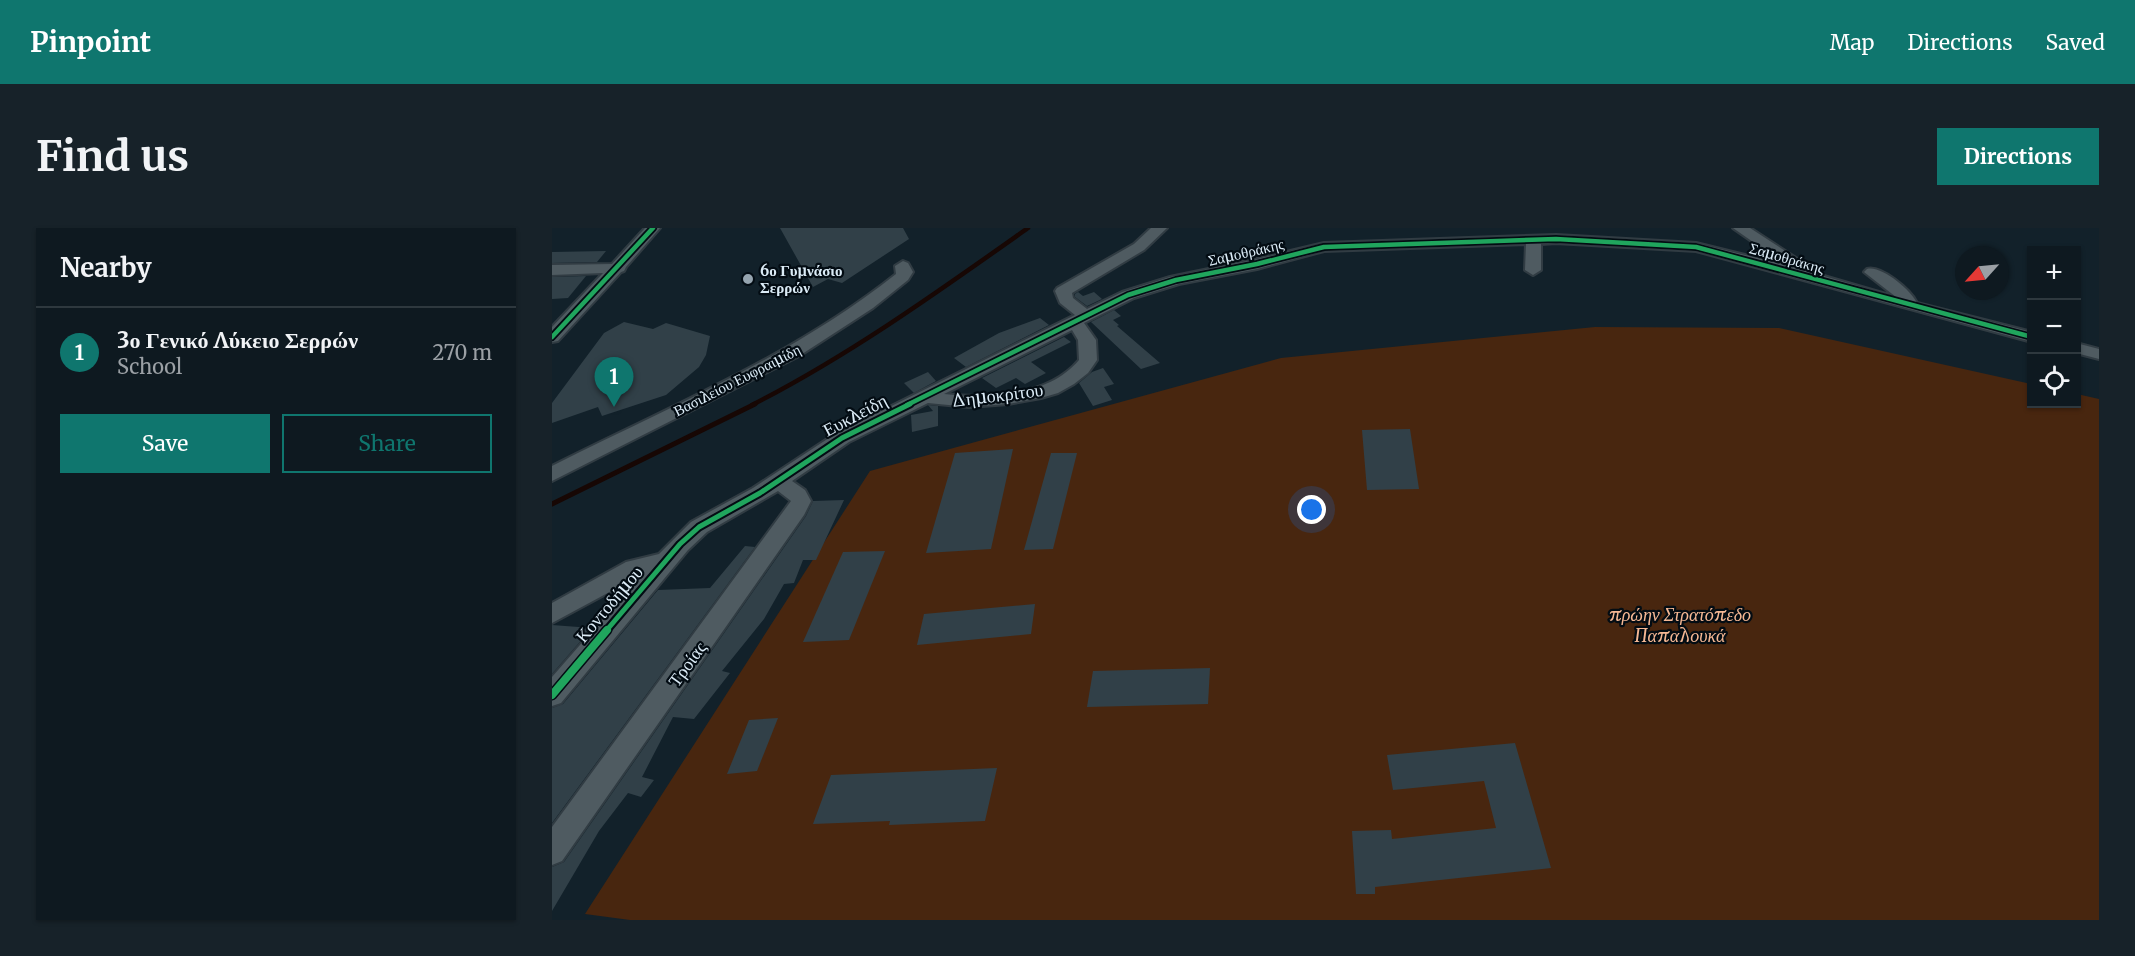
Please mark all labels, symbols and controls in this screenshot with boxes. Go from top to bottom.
text: Pinpoint [30,24,151,60]
text: Map [1830,29,1874,56]
text: Directions [1907,29,2012,56]
text: Saved [2045,29,2105,56]
button: Directions [1937,128,2099,185]
text: Find us [36,130,189,182]
street label: Σαμοθράκης [1206,234,1286,270]
street label: Σαμοθράκης [1747,238,1827,278]
north arrow [1955,246,2009,300]
map controls [2027,246,2081,408]
button: + [2027,246,2081,300]
text: Nearby [60,251,152,284]
place label: 6ο Γυμνάσιο Σερρών [760,261,842,297]
marker: 6ο Γυμνάσιο Σερρών [741,272,755,286]
button: − [2027,300,2081,354]
text: 3ο Γενικό Λύκειο Σερρών [117,326,358,354]
text: 1 [75,340,84,365]
text: 270 m [432,340,492,365]
street label: Βασιλείου Ευφραιμίδη [670,340,804,420]
text: School [117,354,182,379]
button: locate [2027,354,2081,408]
pin: 1 [594,358,634,407]
street label: Δημοκρίτου [949,378,1045,412]
street label: Ευκλείδη [819,388,891,442]
button: Save [60,414,270,473]
button: Share [282,414,492,473]
your location [1297,495,1326,524]
street label: Κοντοδήμου [570,561,648,647]
park label: πρώην Στρατόπεδο Παπαλουκά [1609,603,1751,647]
street label: Τροίας [663,637,711,691]

